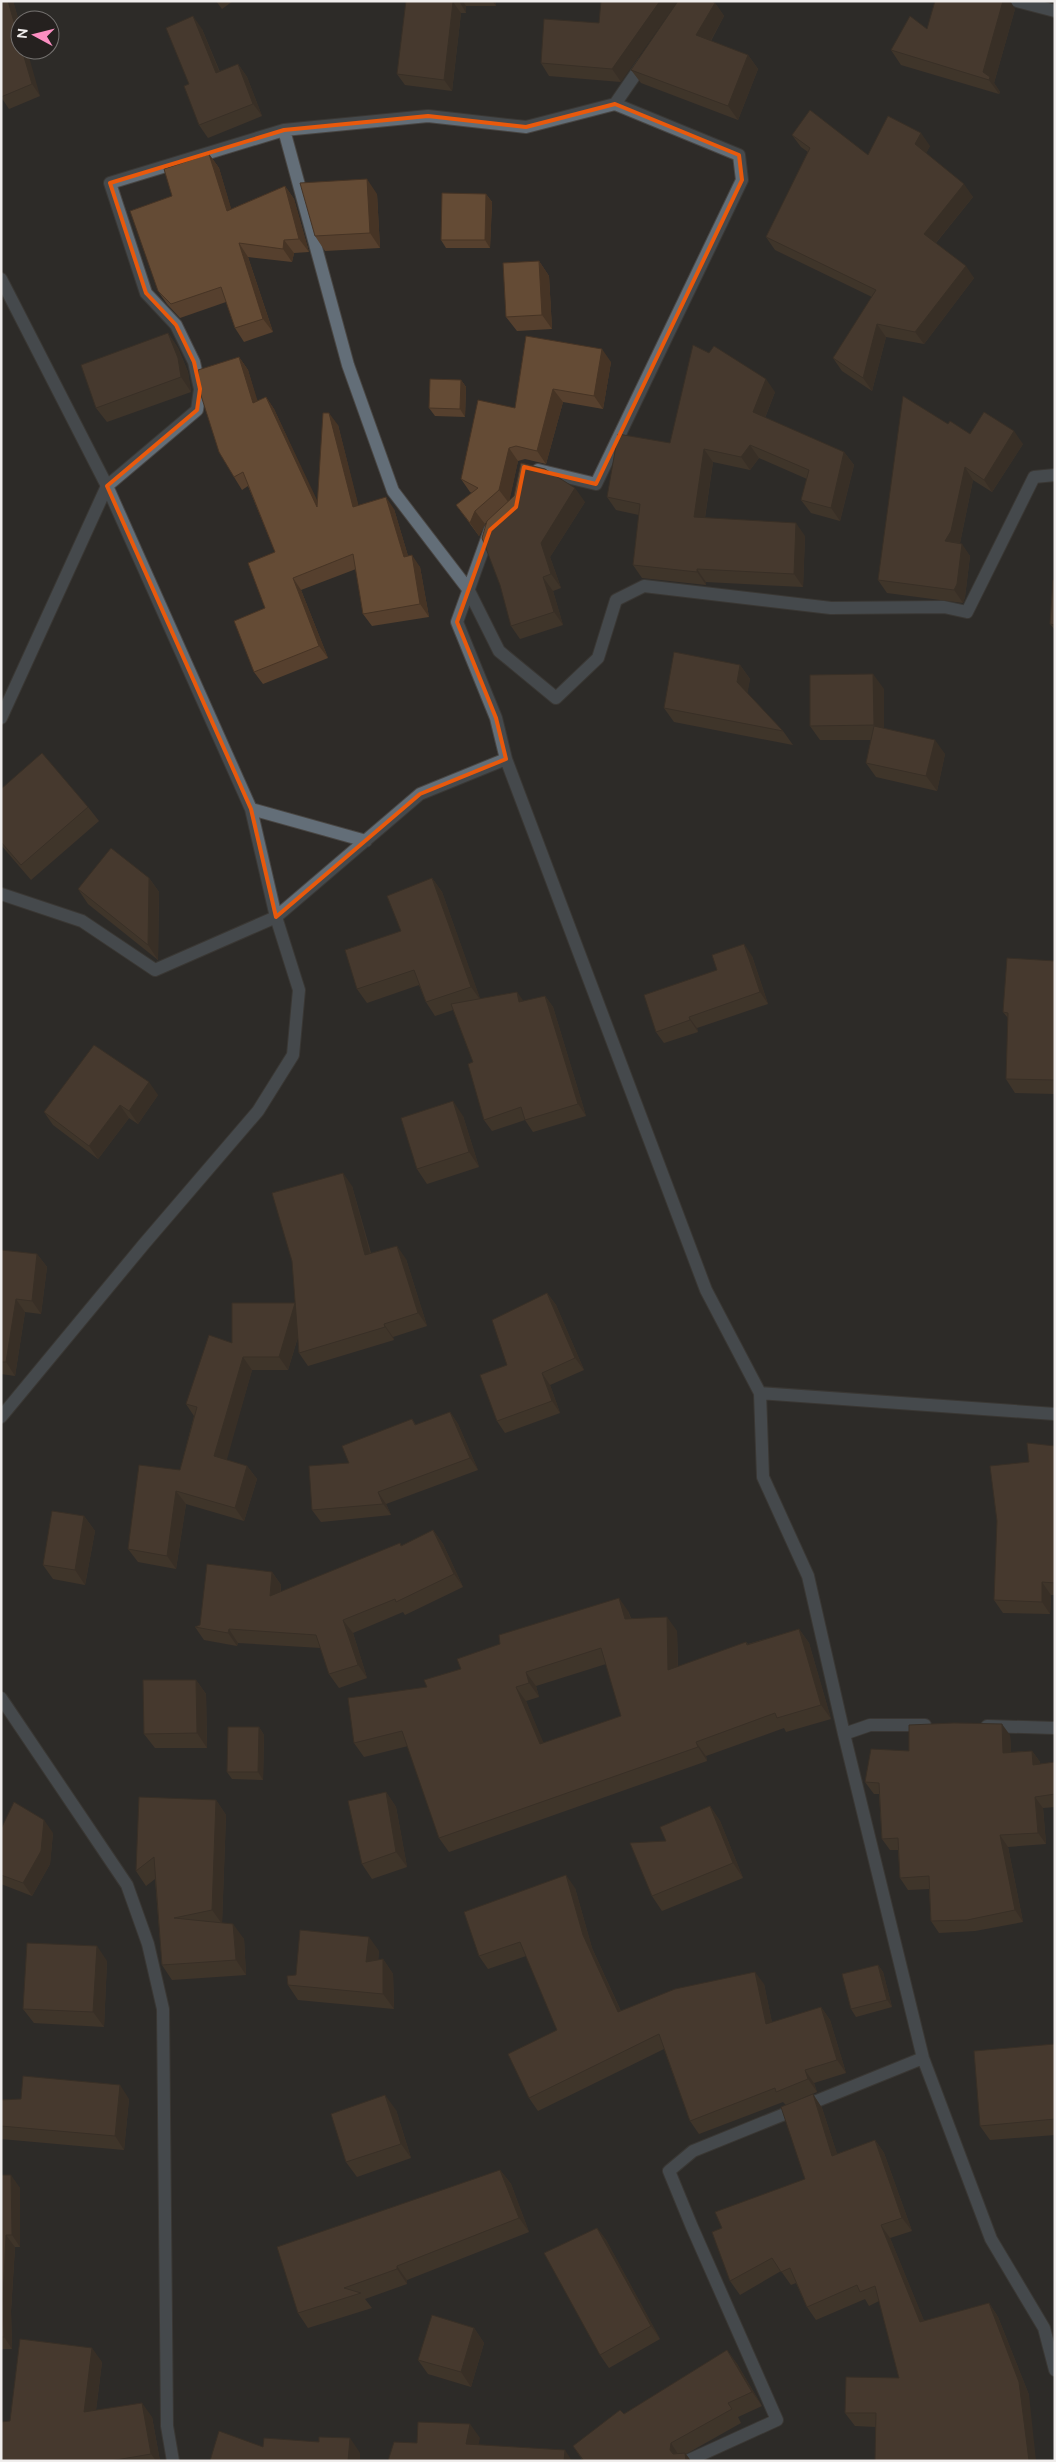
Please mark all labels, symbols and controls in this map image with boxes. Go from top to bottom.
north arrow [10,10,60,60]
text: N [14,27,31,40]

